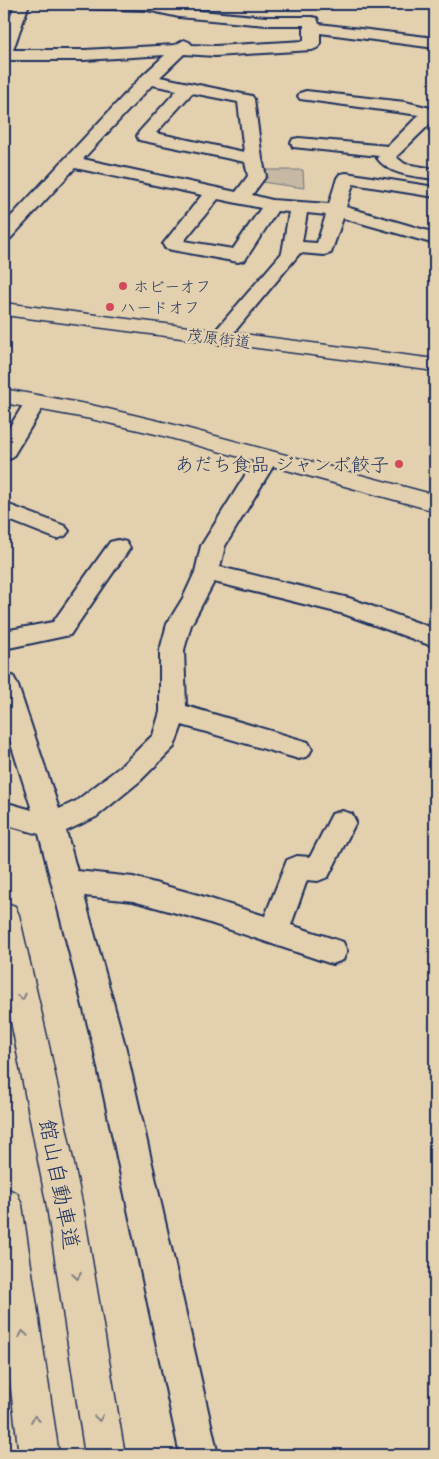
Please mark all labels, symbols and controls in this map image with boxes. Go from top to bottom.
place label: ホビーオフ [133,277,211,298]
marker: ホビーオフ [117,280,129,292]
place label: ハードオフ [120,298,200,319]
marker: ハードオフ [104,301,116,313]
street label: 茂原街道 [186,325,252,354]
place label: あだち食品 ジャンボ餃子 [175,453,389,478]
marker: あだち食品 ジャンボ餃子 [393,458,405,470]
one-way arrow [16,992,27,1001]
street label: 館山自動車道 [32,1117,84,1252]
one-way arrow [71,1272,81,1281]
one-way arrow [18,1329,29,1337]
one-way arrow [30,1414,41,1422]
one-way arrow [93,1414,104,1422]

